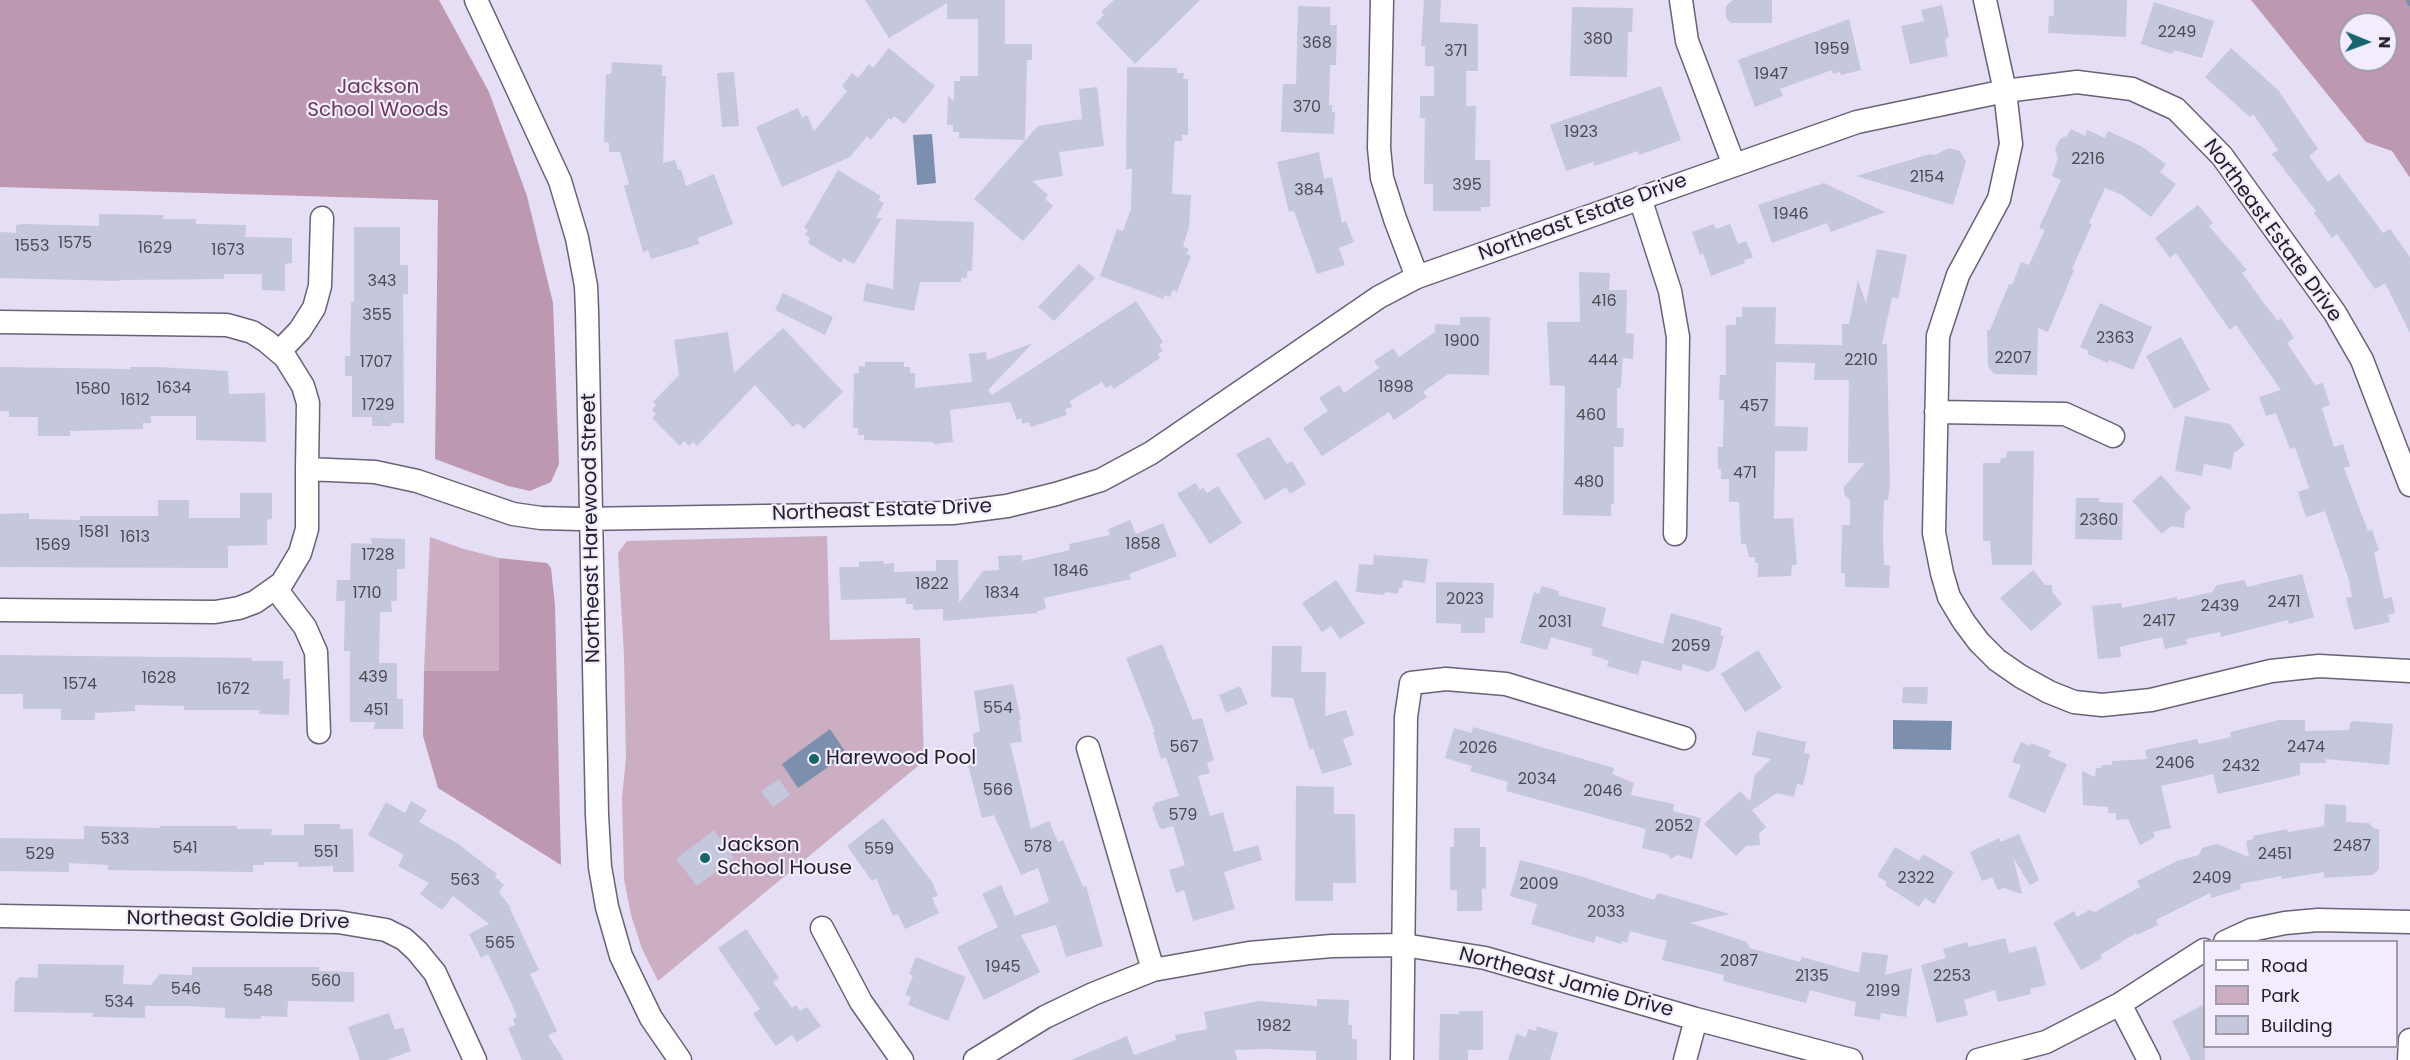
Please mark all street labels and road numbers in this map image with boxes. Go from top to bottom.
street label: Northeast Estate Drive [2198,135,2346,327]
street label: Northeast Estate Drive [1476,169,1690,267]
street label: Northeast Harewood Street [578,393,606,663]
street label: Northeast Estate Drive [772,495,992,527]
street label: Northeast Goldie Drive [126,907,350,935]
street label: Northeast Jamie Drive [1456,943,1676,1023]

